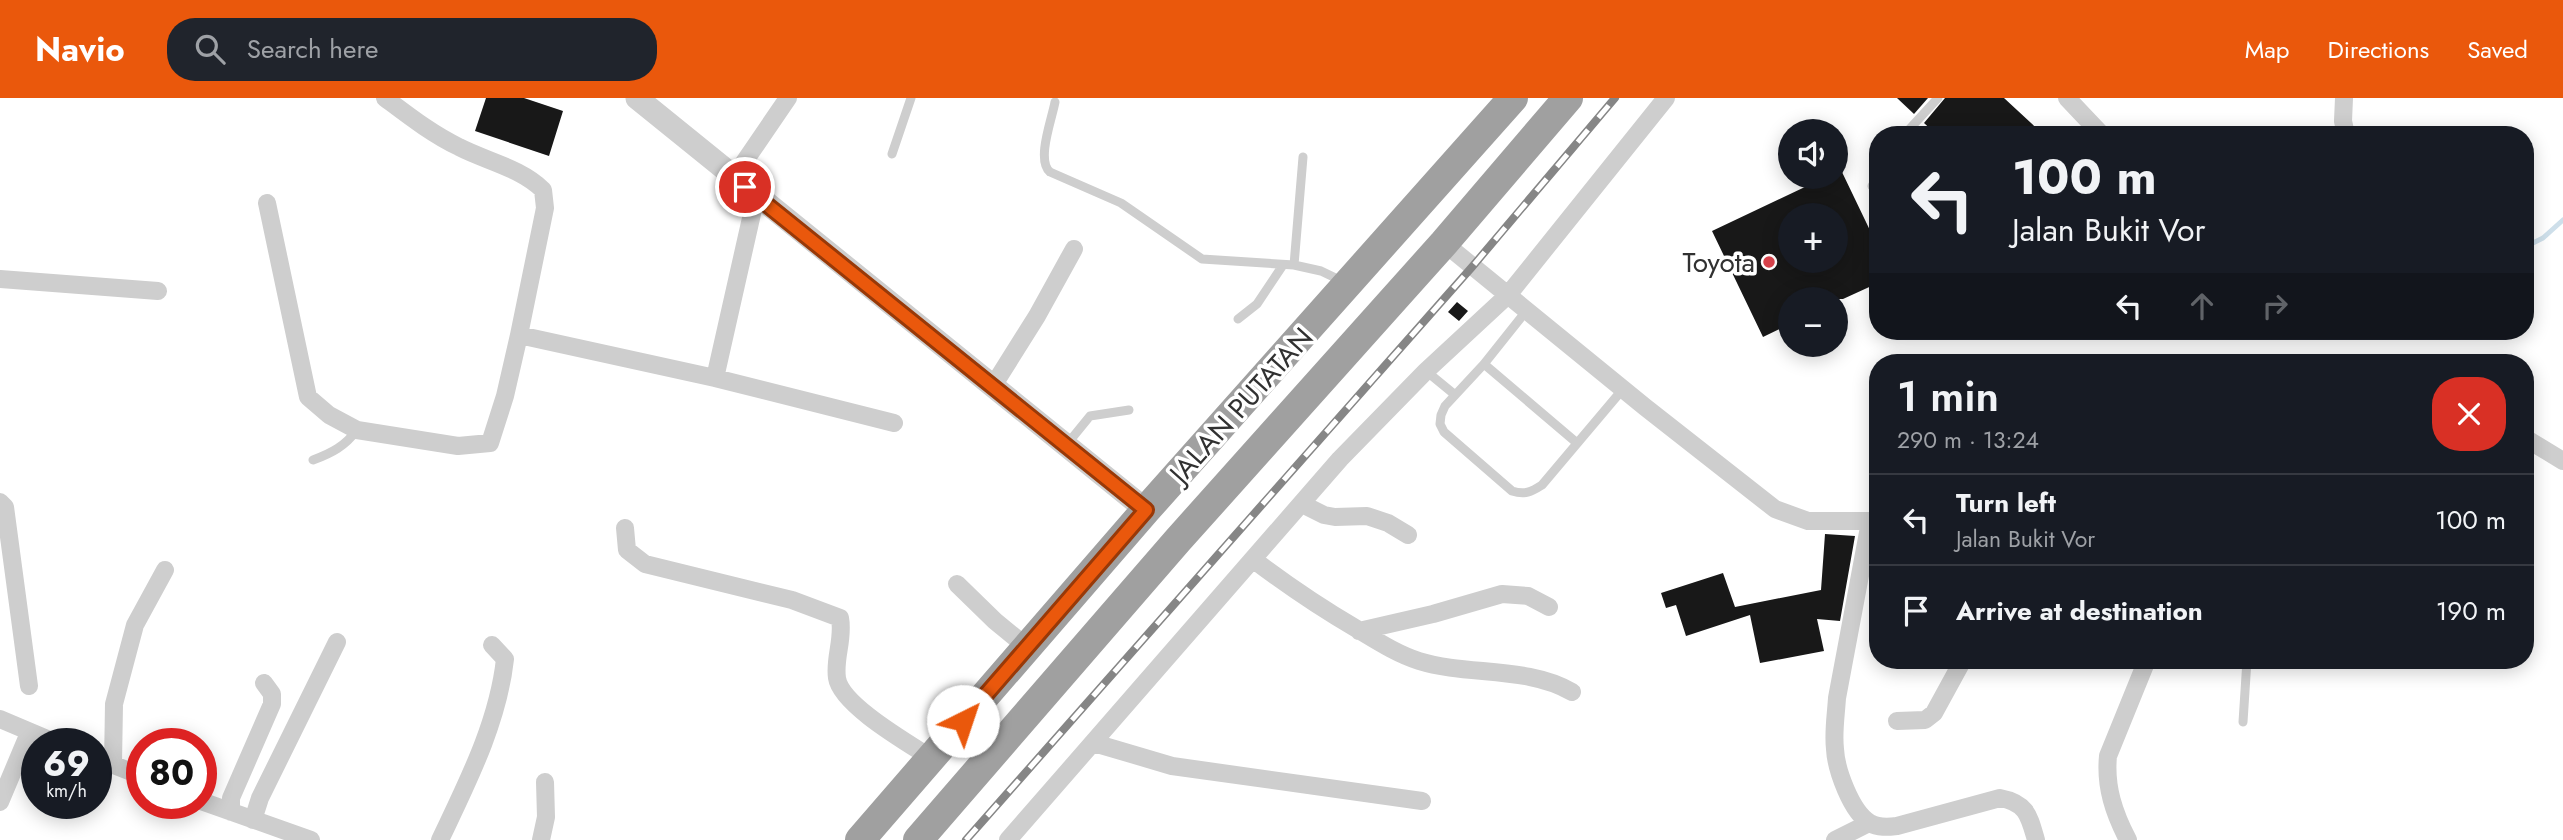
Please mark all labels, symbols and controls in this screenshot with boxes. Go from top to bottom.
search box [167,18,657,81]
text: Navio [35,26,125,73]
icon: search [191,30,229,68]
text: Search here [247,30,378,68]
text: Map [2245,32,2290,67]
text: Directions [2328,32,2429,67]
text: Saved [2467,32,2528,67]
map controls [1778,119,1848,357]
button: sound [1778,119,1848,189]
text: 100 m [2012,142,2157,212]
icon: left [1897,154,1988,245]
pin [715,157,775,217]
icon: arrive [726,168,764,206]
button: + [1778,203,1848,273]
text: Jalan Bukit Vor [2012,207,2206,253]
place label: Toyota [1683,242,1755,283]
marker: Toyota [1761,254,1777,270]
button: − [1778,287,1848,357]
icon: left [2110,287,2148,325]
icon: ahead [2183,287,2221,325]
icon: right [2256,287,2294,325]
street label: JALAN PUTATAN [1157,318,1323,495]
text: 1 min [1897,366,1999,427]
button: close [2432,377,2506,451]
text: 290 m · 13:24 [1897,423,2039,457]
text: Turn left [1956,484,2056,522]
icon: left [1897,501,1935,539]
text: 100 m [2435,501,2506,539]
text: Jalan Bukit Vor [1956,522,2095,556]
icon: arrive [1897,592,1935,630]
text: Arrive at destination [1956,592,2203,630]
text: 190 m [2436,592,2506,630]
position arrow [926,684,1000,758]
speed limit sign: 80 [126,728,217,819]
text: 69 [43,739,90,789]
text: km/h [46,778,87,804]

